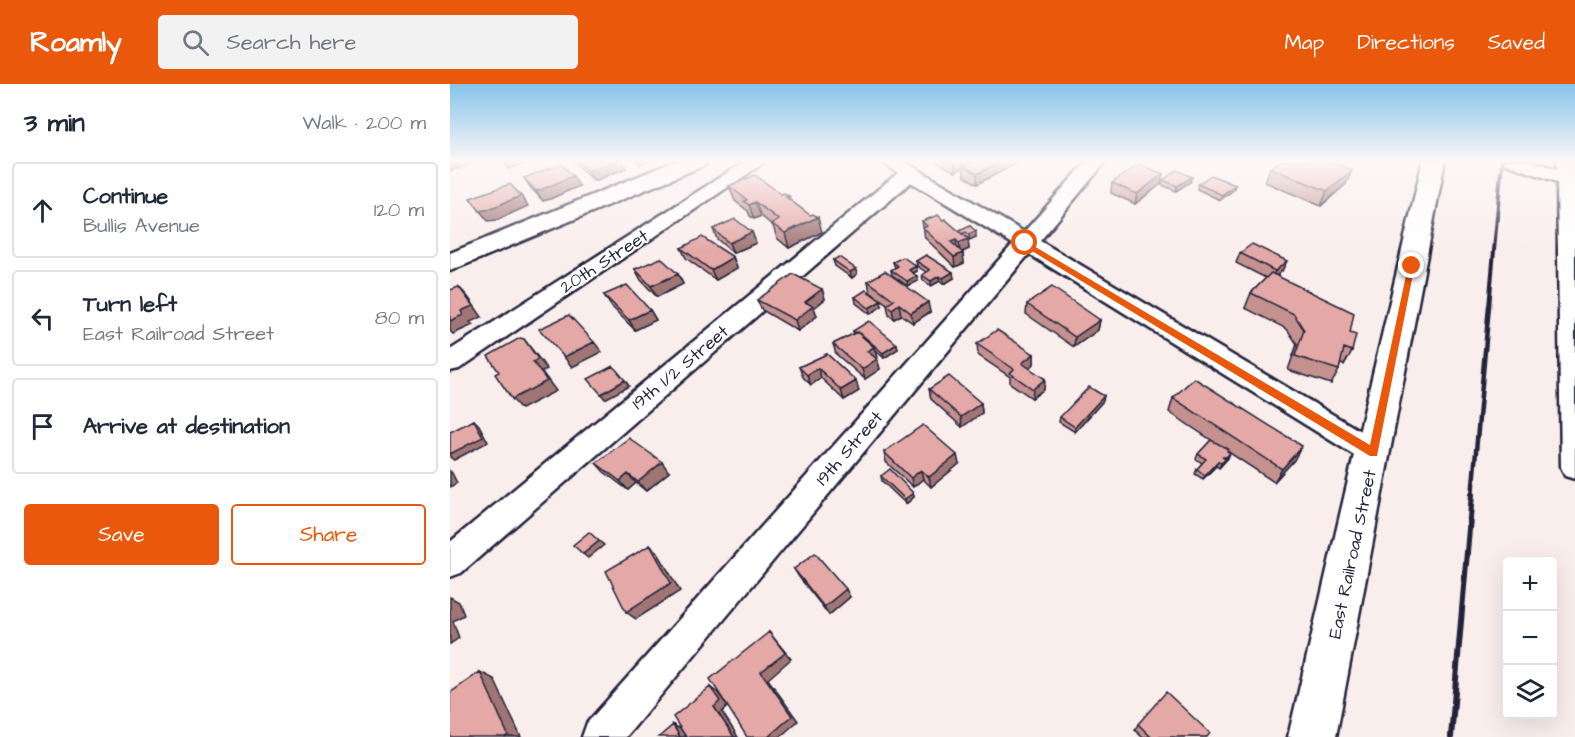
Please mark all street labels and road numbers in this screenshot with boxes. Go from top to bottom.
street label: 20th Street [555,223,654,299]
street label: 19th 1/2 Street [627,319,735,415]
street label: 19th Street [810,405,889,491]
street label: East Railroad Street [1322,467,1383,641]

